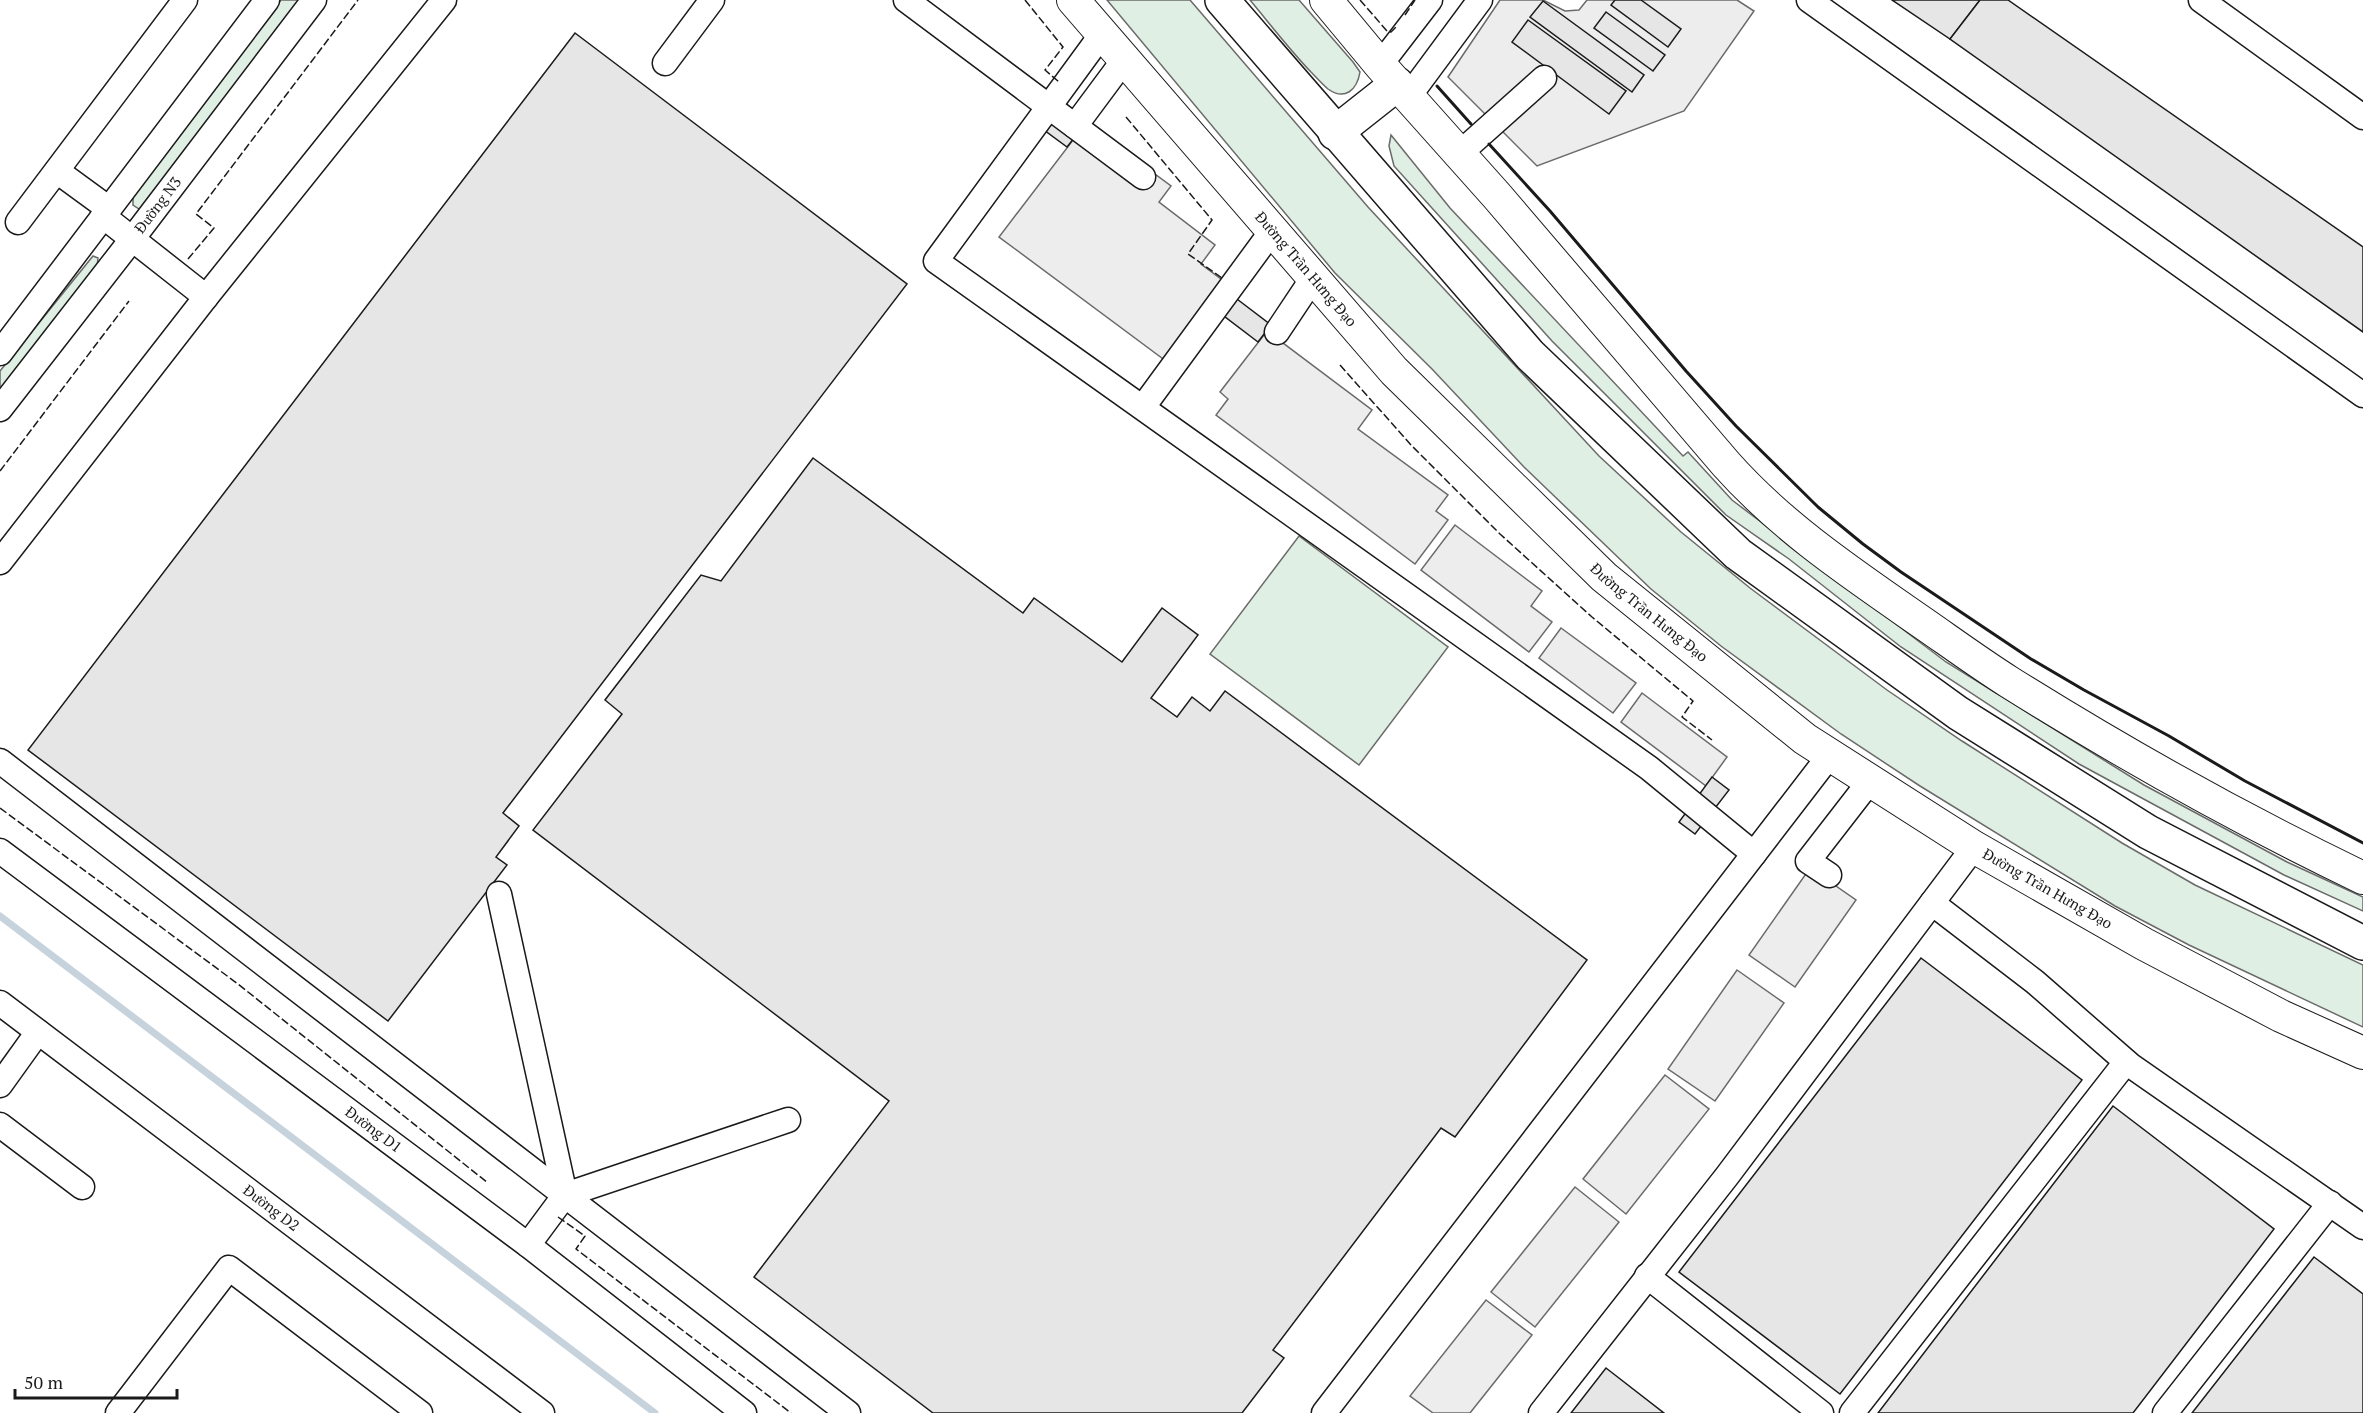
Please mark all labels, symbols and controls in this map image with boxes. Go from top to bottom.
street label: Đường N3 [129,172,185,237]
street label: Đường Trần Hưng Đạo [1251,207,1362,330]
street label: Đường Trần Hưng Đạo [1586,558,1712,666]
street label: Đường Trần Hưng Đạo [1979,843,2116,933]
street label: Đường D1 [342,1101,406,1157]
street label: Đường D2 [239,1179,304,1235]
scale bar [15,1362,177,1400]
text: 50 m [24,1370,64,1394]

